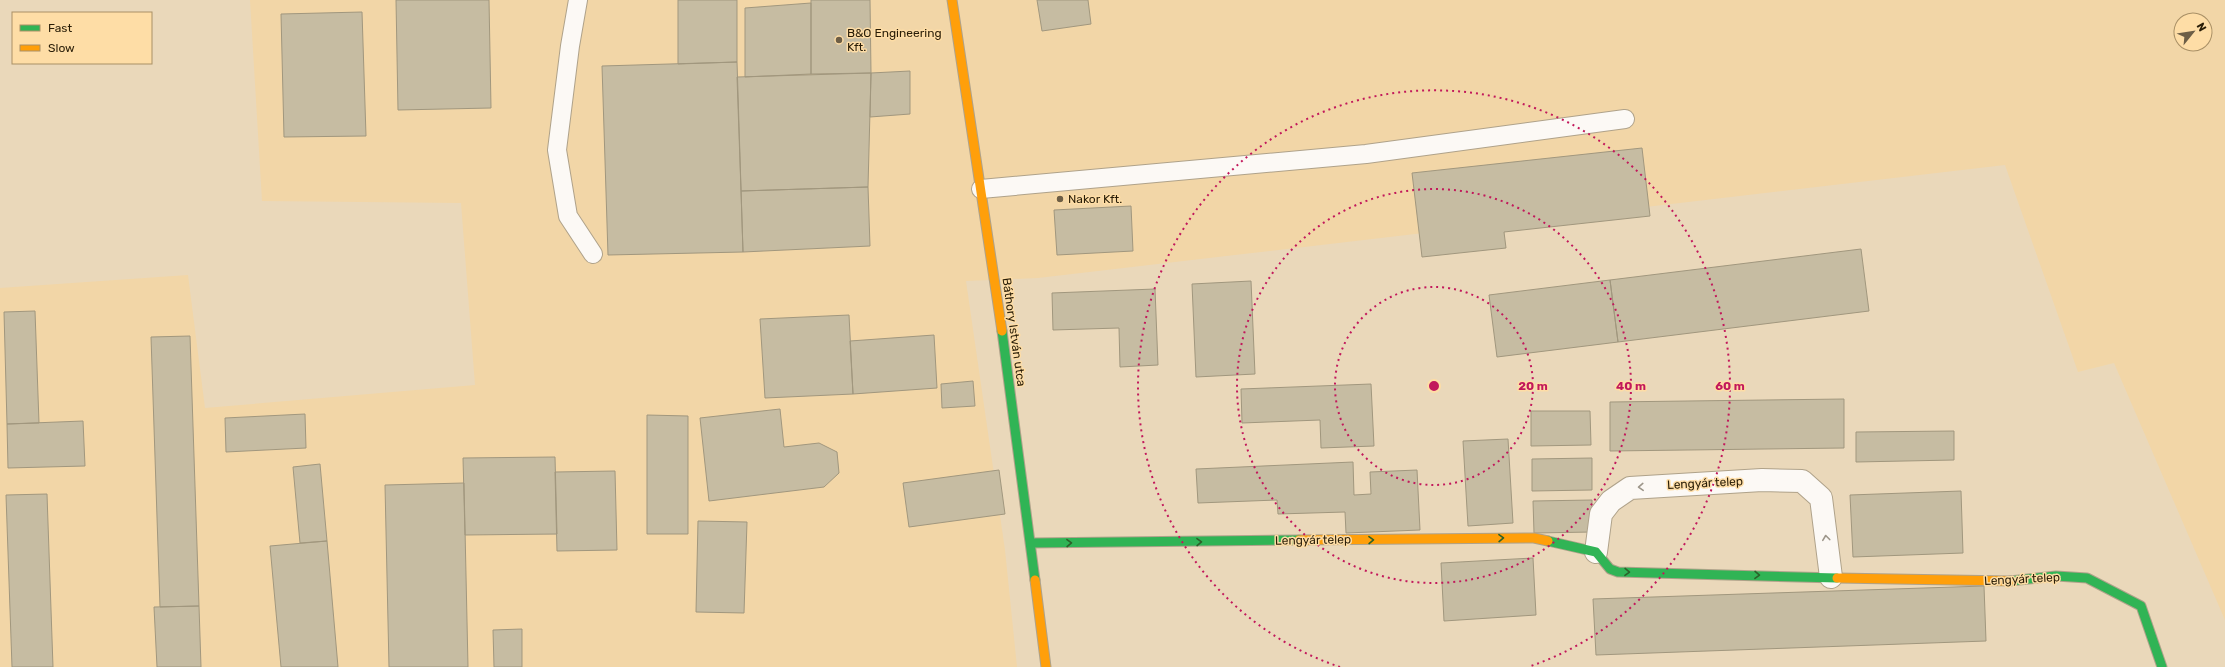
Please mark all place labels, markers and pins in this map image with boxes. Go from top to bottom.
place label: B&O Engineering Kft. [847,26,942,54]
marker: B&O Engineering Kft. [834,35,844,45]
place label: Nakor Kft. [1068,192,1122,206]
marker: Nakor Kft. [1055,194,1065,204]
centre of rings [1427,379,1441,393]

